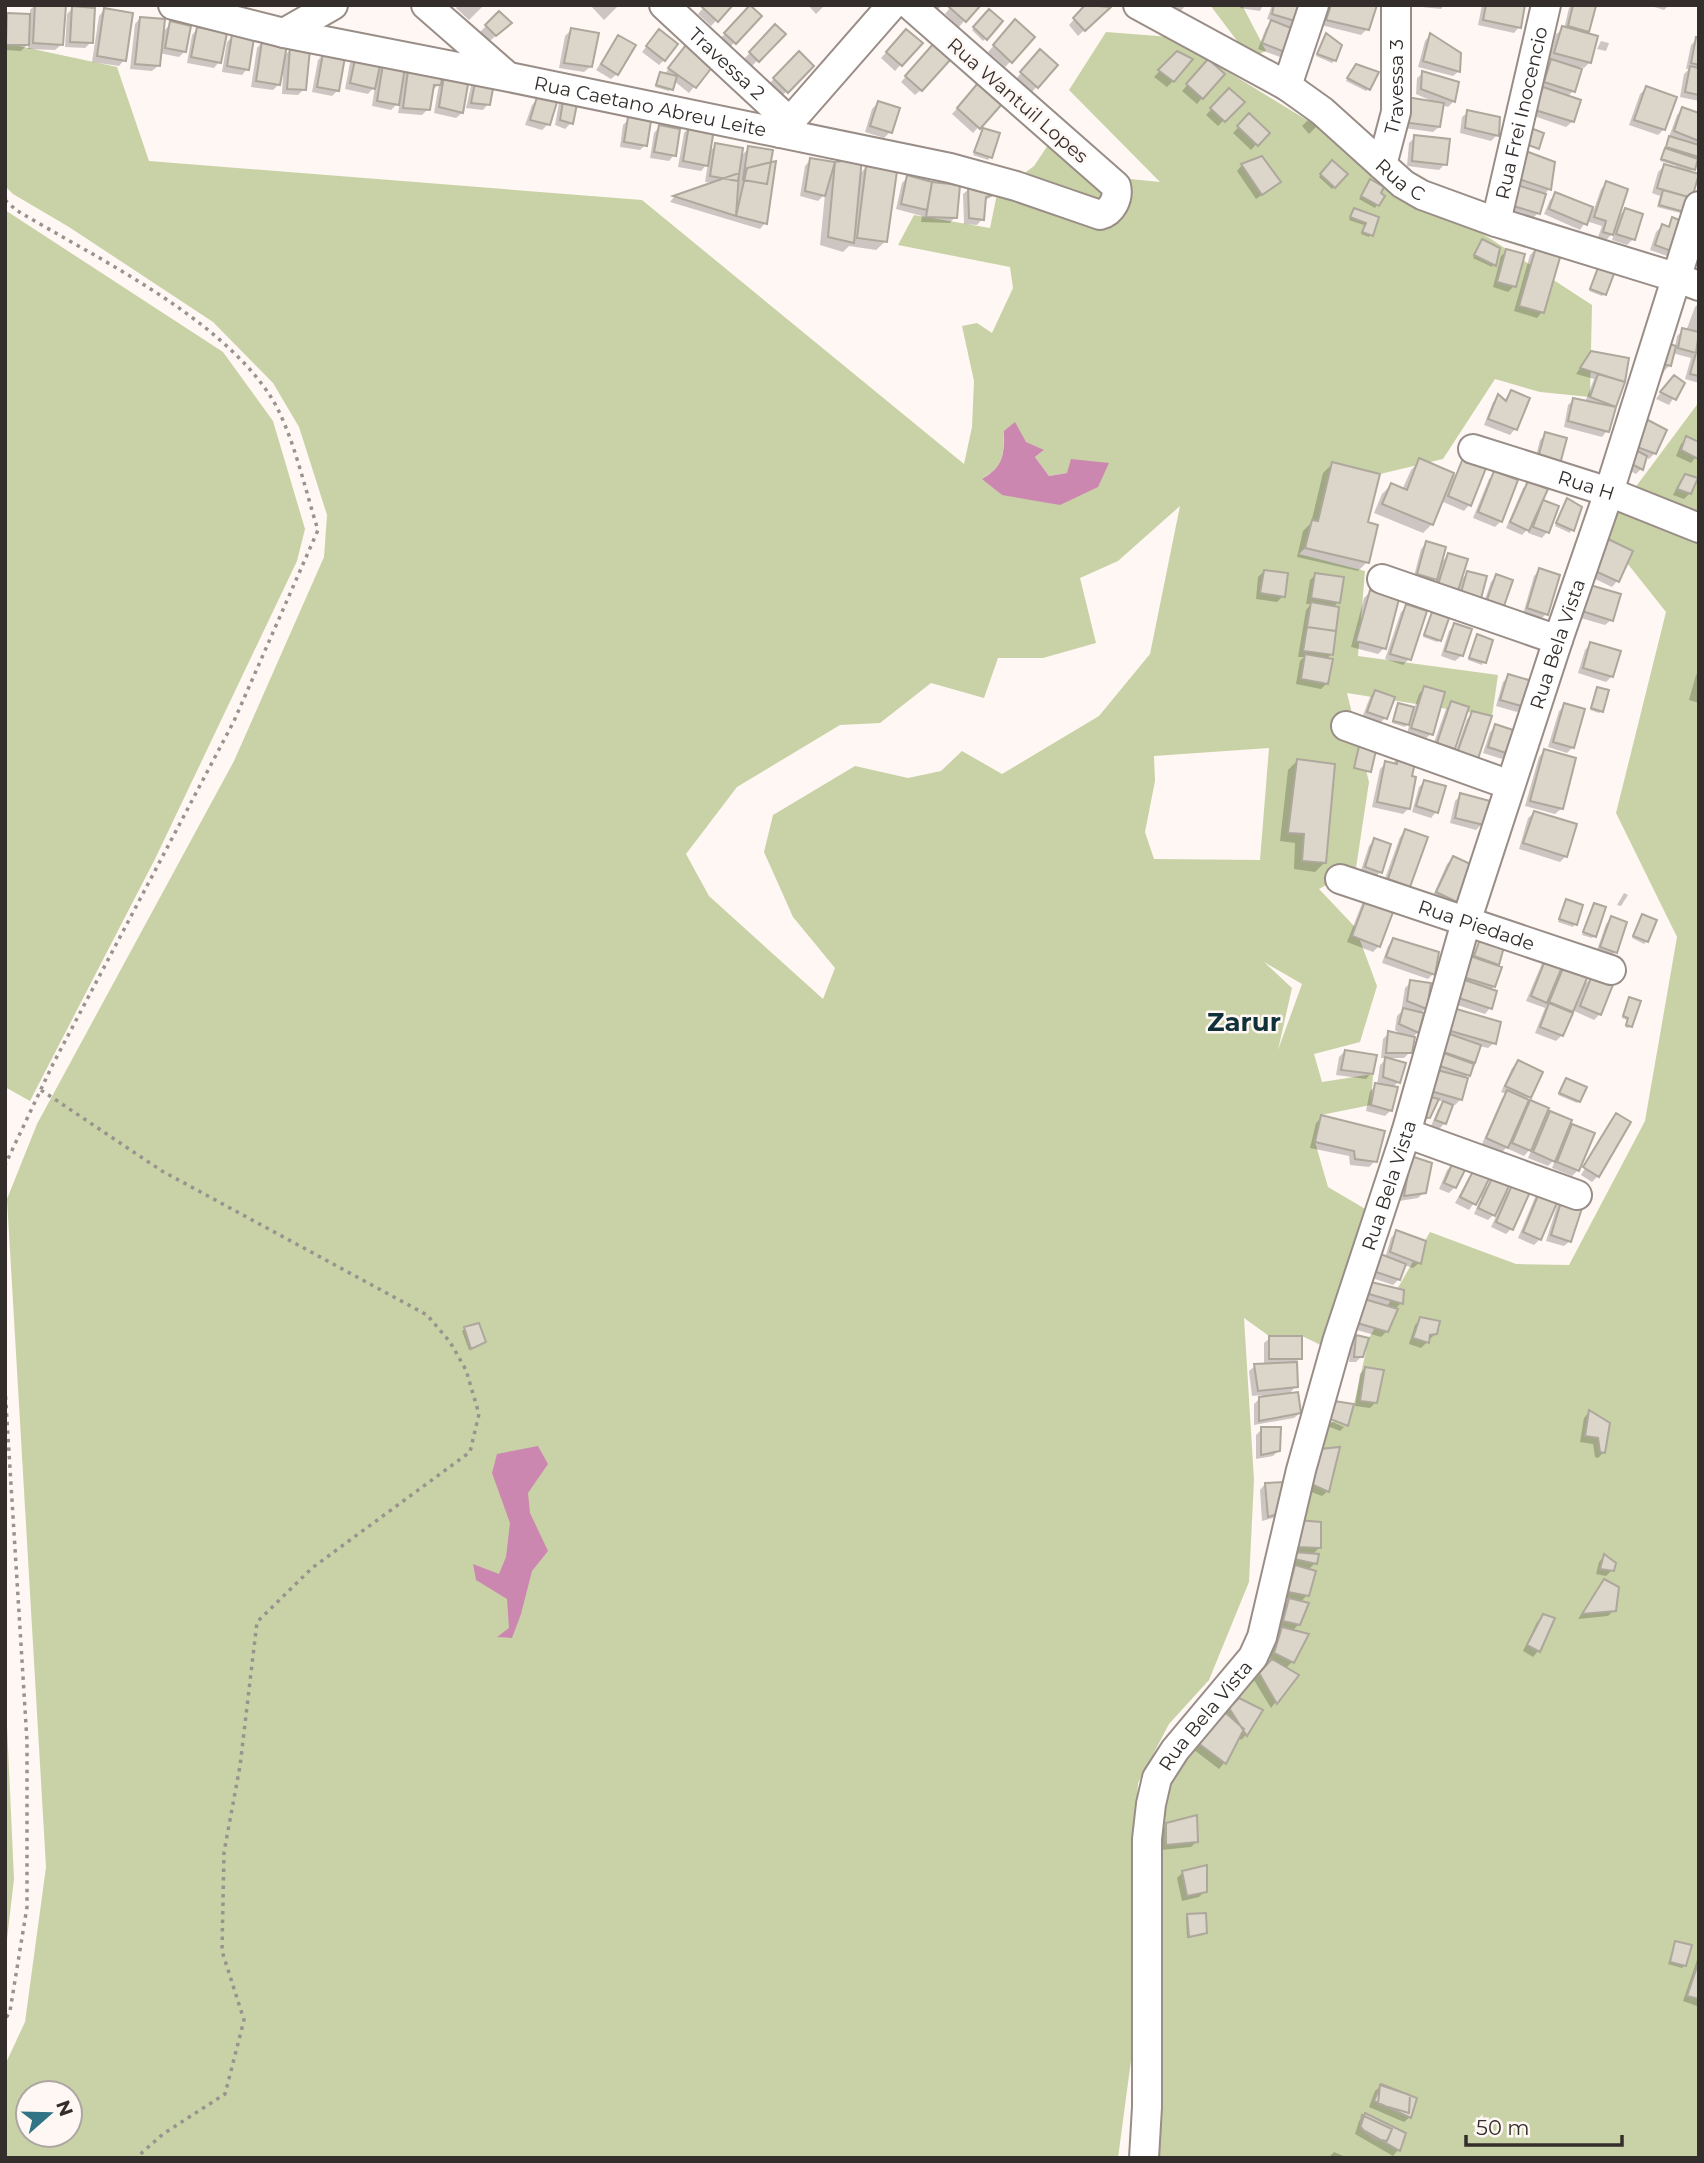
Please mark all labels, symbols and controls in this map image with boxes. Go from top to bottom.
street label: Travessa 2 [684,23,770,105]
street label: Rua Frei Inocencio [1491,24,1553,202]
street label: Rua Wantuil Lopes [943,33,1093,168]
street label: Travessa 3 [1380,39,1408,137]
street label: Rua Caetano Abreu Leite [532,71,768,142]
street label: Rua C [1371,154,1429,206]
street label: Rua H [1555,466,1618,505]
street label: Rua Bela Vista [1525,576,1590,712]
street label: Rua Piedade [1415,895,1538,956]
district label: Zarur [1207,1006,1281,1038]
street label: Rua Bela Vista [1357,1118,1421,1254]
street label: Rua Bela Vista [1154,1656,1257,1775]
north arrow [14,2079,84,2149]
text: N [51,2097,78,2120]
scale bar [1466,2104,1622,2148]
text: 50 m [1476,2115,1530,2140]

